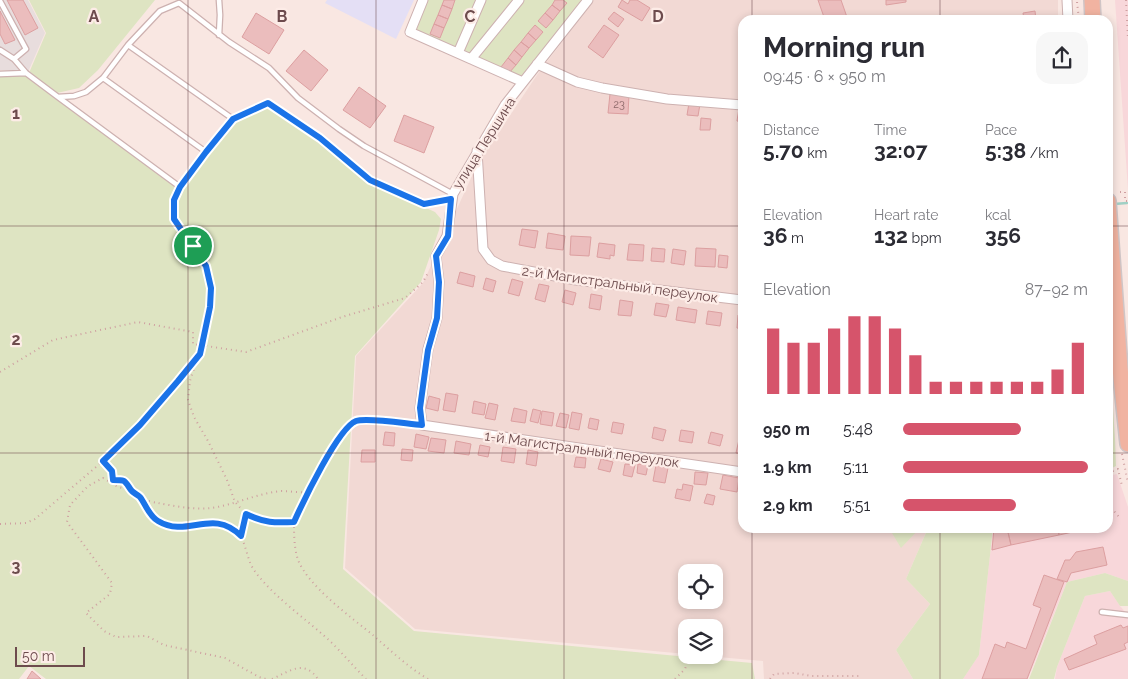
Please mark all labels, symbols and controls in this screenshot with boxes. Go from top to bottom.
text: A [89,7,100,26]
text: B [277,7,288,26]
text: C [465,7,476,26]
text: D [652,7,664,26]
text: Morning run [763,31,925,64]
button: share [1036,32,1088,84]
text: 09:45 · 6 × 950 m [763,67,886,86]
street label: улица Першина [449,94,519,192]
house number: 23 [613,98,625,111]
text: 1 [12,104,20,123]
text: Distance [763,122,819,138]
text: Time [874,122,907,138]
text: Pace [985,122,1017,138]
text: 5.70 [763,138,804,163]
text: 32:07 [874,138,927,163]
text: 5:38 [985,138,1026,163]
text: km [804,145,827,161]
text: /km [1026,145,1059,161]
text: Elevation [763,207,822,223]
text: Heart rate [874,207,938,223]
text: kcal [985,207,1011,223]
text: 36 [763,223,787,248]
text: 132 [874,223,908,248]
text: 356 [985,223,1021,248]
pin [172,225,214,267]
text: m [787,230,804,246]
text: bpm [908,230,942,246]
icon: arrive [179,232,207,260]
street label: 2-й Магистральный переулок [521,262,719,306]
text: Elevation [763,280,831,299]
text: 87–92 m [1025,280,1088,299]
text: 2 [11,330,21,349]
text: 950 m [763,420,810,439]
text: 5:48 [843,420,873,439]
street label: 1-й Магистральный переулок [484,427,680,471]
text: 1.9 km [763,458,812,477]
text: 5:11 [843,458,868,477]
text: 2.9 km [763,496,813,515]
text: 5:51 [843,496,870,515]
text: 3 [12,557,21,576]
map controls [678,564,723,664]
button: locate [678,564,723,609]
button: layers [678,619,723,664]
scale bar [15,644,85,667]
text: 50 m [22,648,55,664]

